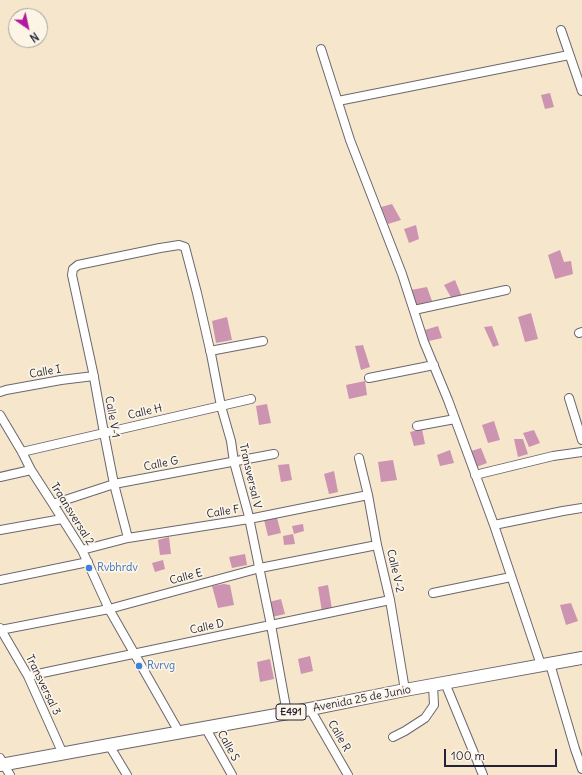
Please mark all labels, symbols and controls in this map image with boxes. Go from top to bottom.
north arrow [8,8,48,48]
text: N [27,29,41,45]
street label: Calle I [28,363,62,381]
street label: Calle V-1 [102,395,122,439]
street label: Calle H [127,402,163,422]
street label: Transversal V [236,442,264,510]
street label: Calle G [143,454,179,474]
street label: Traansversal 2 [47,480,97,548]
street label: Calle F [206,503,240,521]
street label: Calle V-2 [384,548,406,594]
place label: Rvbhrdv [97,561,138,575]
marker: Rvbhrdv [84,563,94,573]
street label: Calle E [168,566,204,588]
street label: Calle D [189,617,225,637]
street label: Transversal 3 [23,653,63,717]
place label: Rvrvg [147,659,175,673]
marker: Rvrvg [134,661,144,671]
street label: Avenida 25 de Junio [312,683,412,715]
road number: E491 [276,704,306,720]
street label: Calle R [325,718,353,754]
street label: Calle S [214,728,242,764]
scale bar [446,741,559,767]
text: 100 m [451,748,485,763]

